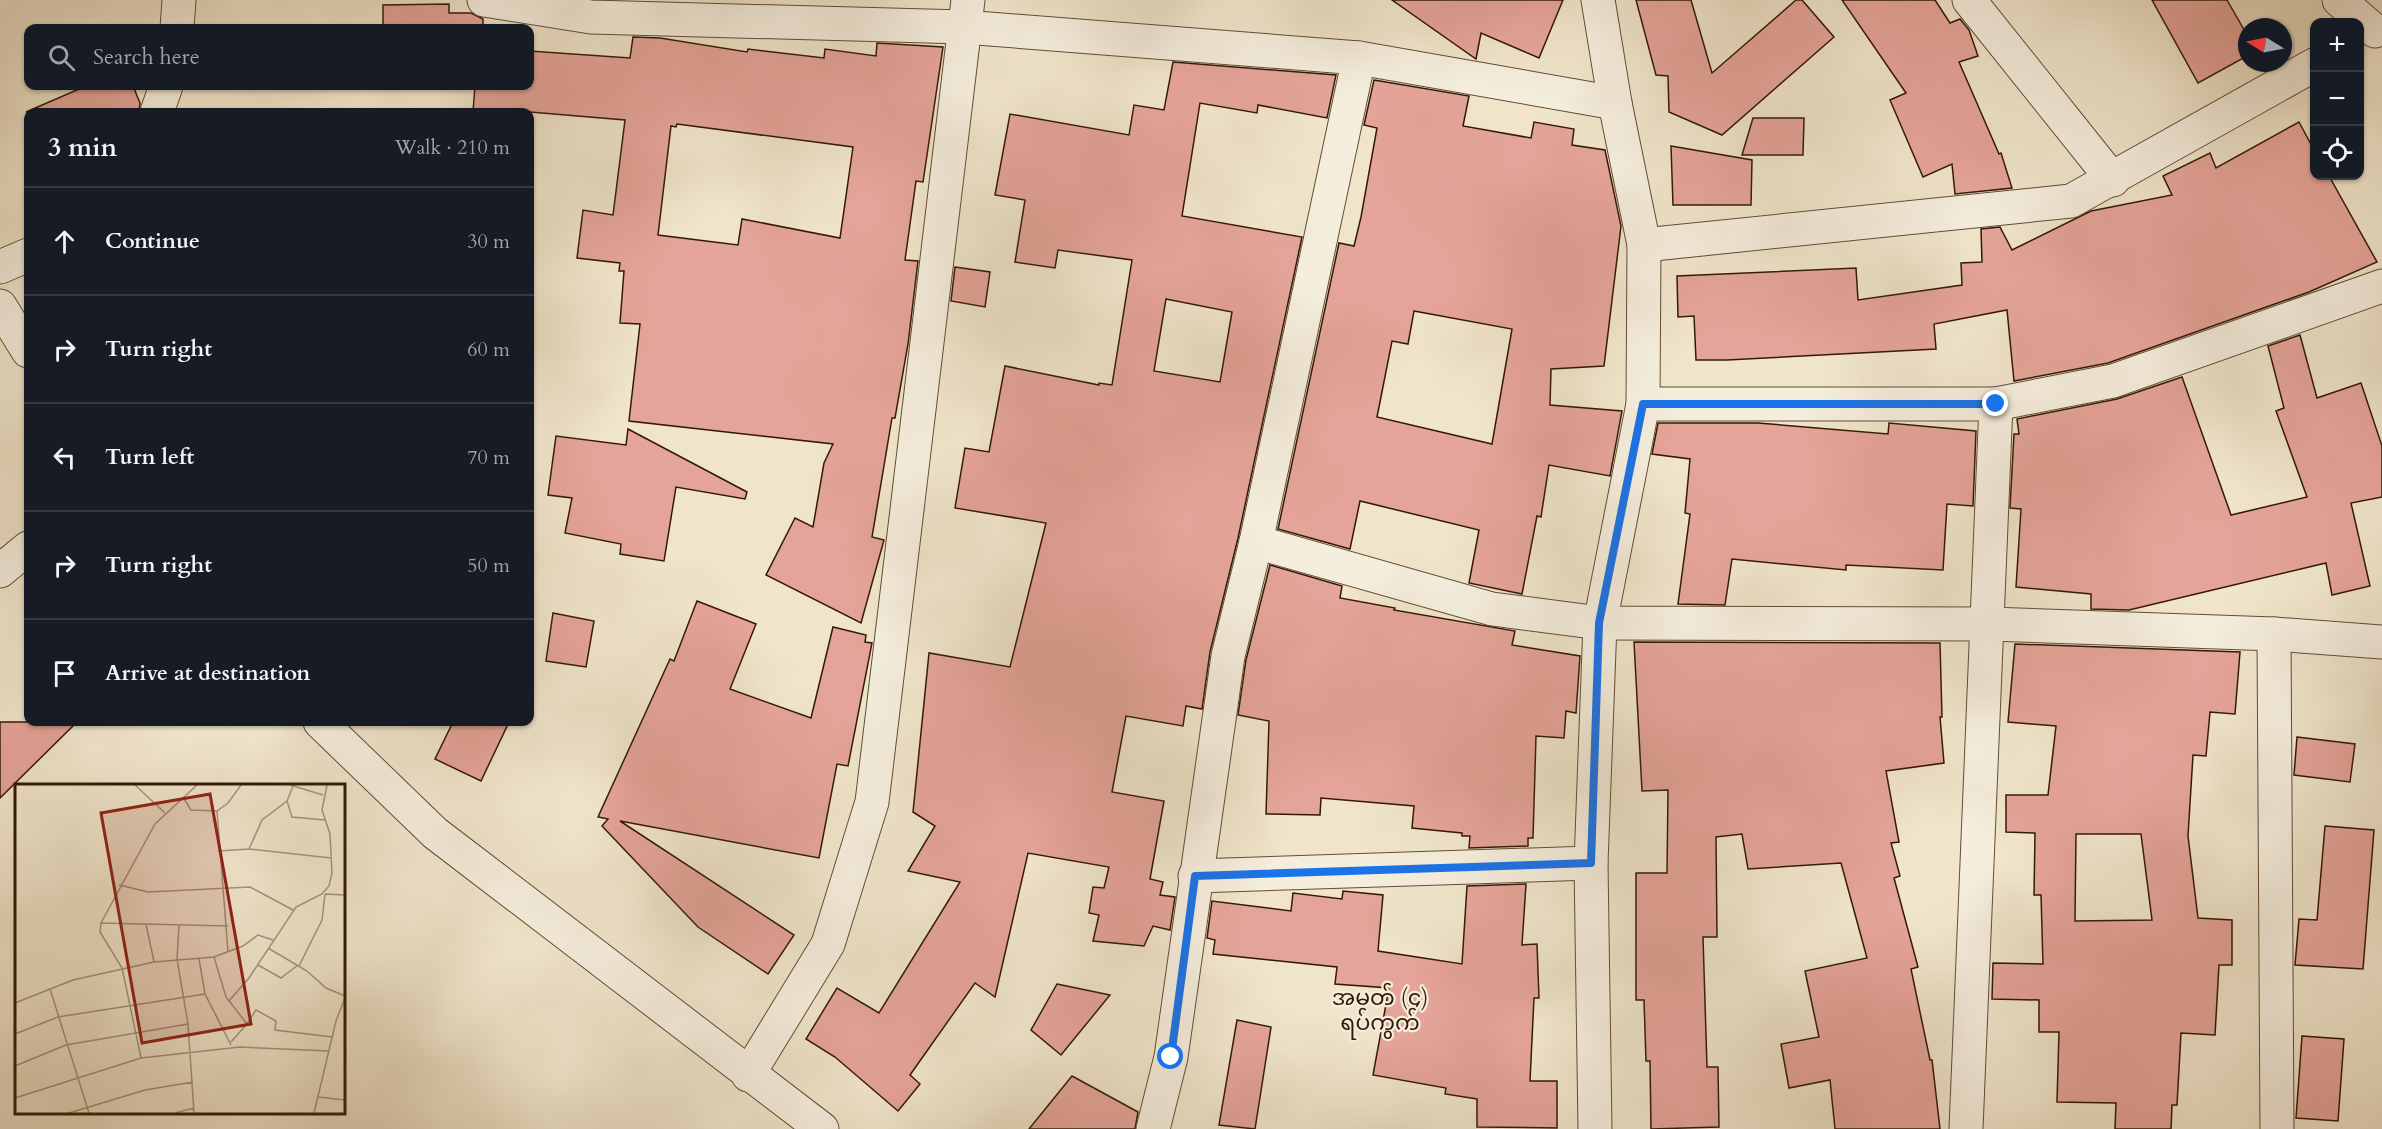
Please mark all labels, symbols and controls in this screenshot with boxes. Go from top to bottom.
north arrow [2238,18,2292,72]
map controls [2310,18,2364,180]
button: + [2310,18,2364,72]
search box [24,24,534,90]
icon: search [45,41,78,74]
text: Search here [93,42,200,72]
button: − [2310,72,2364,126]
button: locate [2310,126,2364,180]
text: 3 min [48,130,117,165]
text: Walk · 210 m [395,134,510,161]
icon: ahead [48,225,81,258]
text: Continue [105,226,200,256]
text: 30 m [467,228,510,255]
icon: right [48,333,81,366]
text: Turn right [105,334,212,364]
text: 60 m [467,336,510,363]
route end [1982,390,2008,416]
icon: left [48,441,81,474]
text: Turn left [105,442,194,472]
text: 70 m [467,444,510,471]
icon: right [48,549,81,582]
text: Turn right [105,550,212,580]
text: 50 m [467,552,510,579]
icon: arrive [48,657,81,690]
text: Arrive at destination [105,658,310,688]
inset map [15,784,345,1114]
district label: အမှတ် (၄) ရပ်ကွက် [1332,982,1428,1040]
route start [1157,1043,1183,1069]

